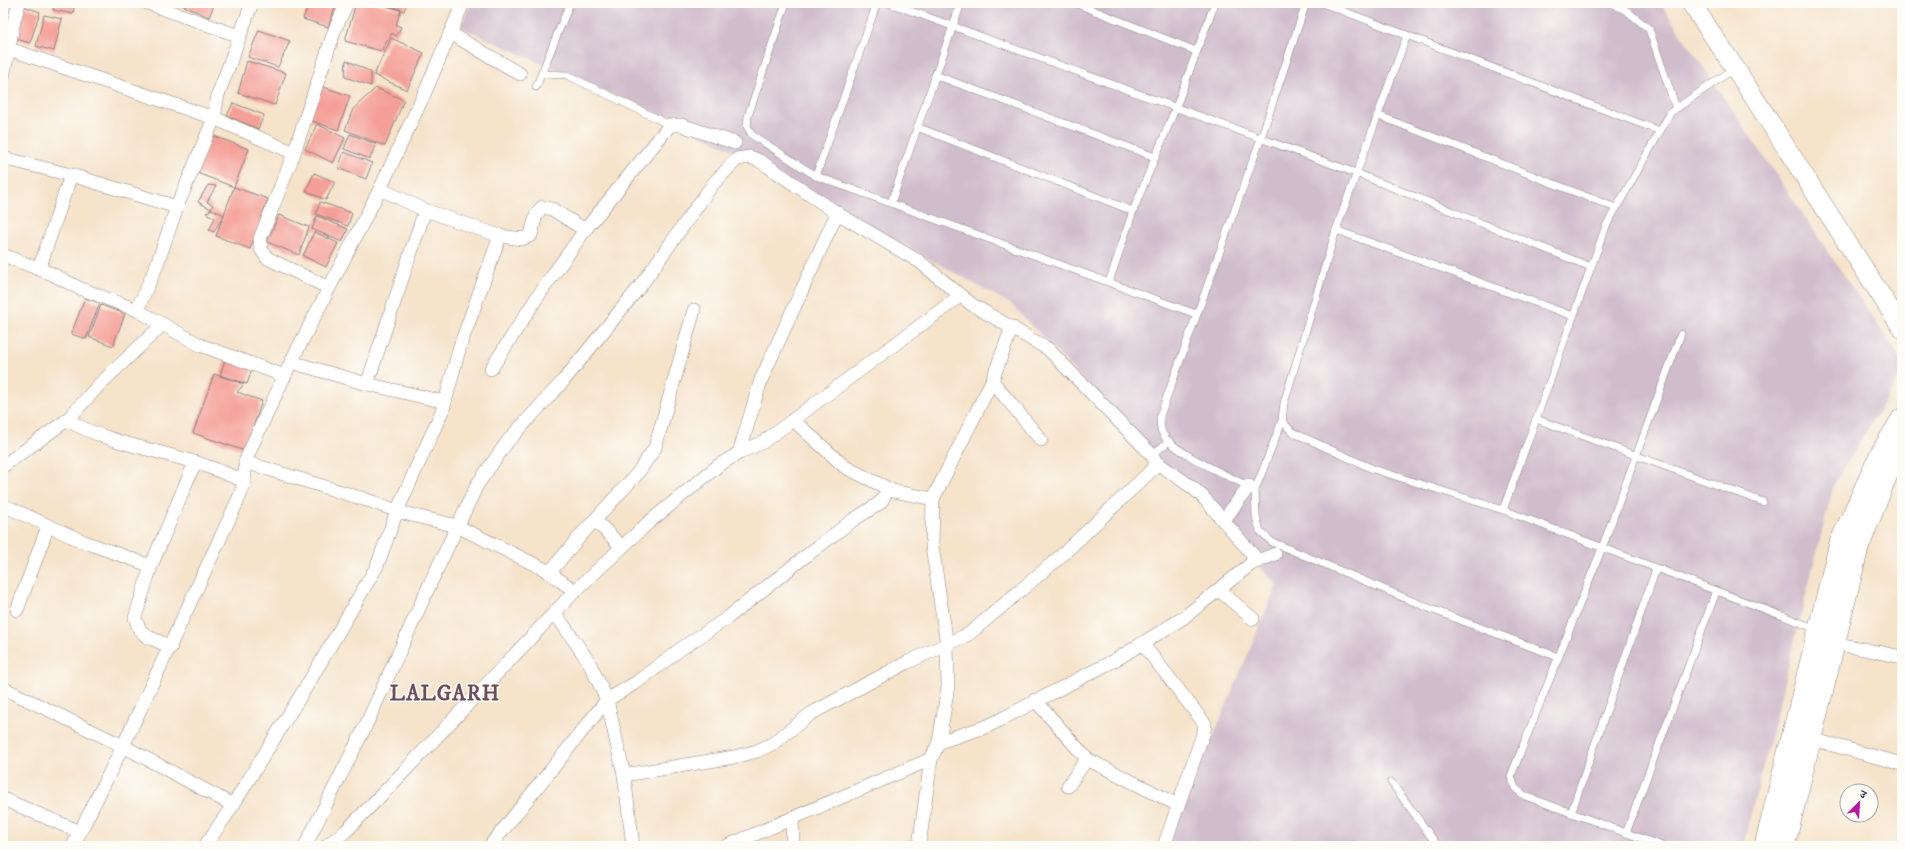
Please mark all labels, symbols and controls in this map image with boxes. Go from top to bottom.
district label: LALGARH [390,681,500,707]
north arrow [1839,783,1879,823]
text: उ [1856,787,1870,803]

